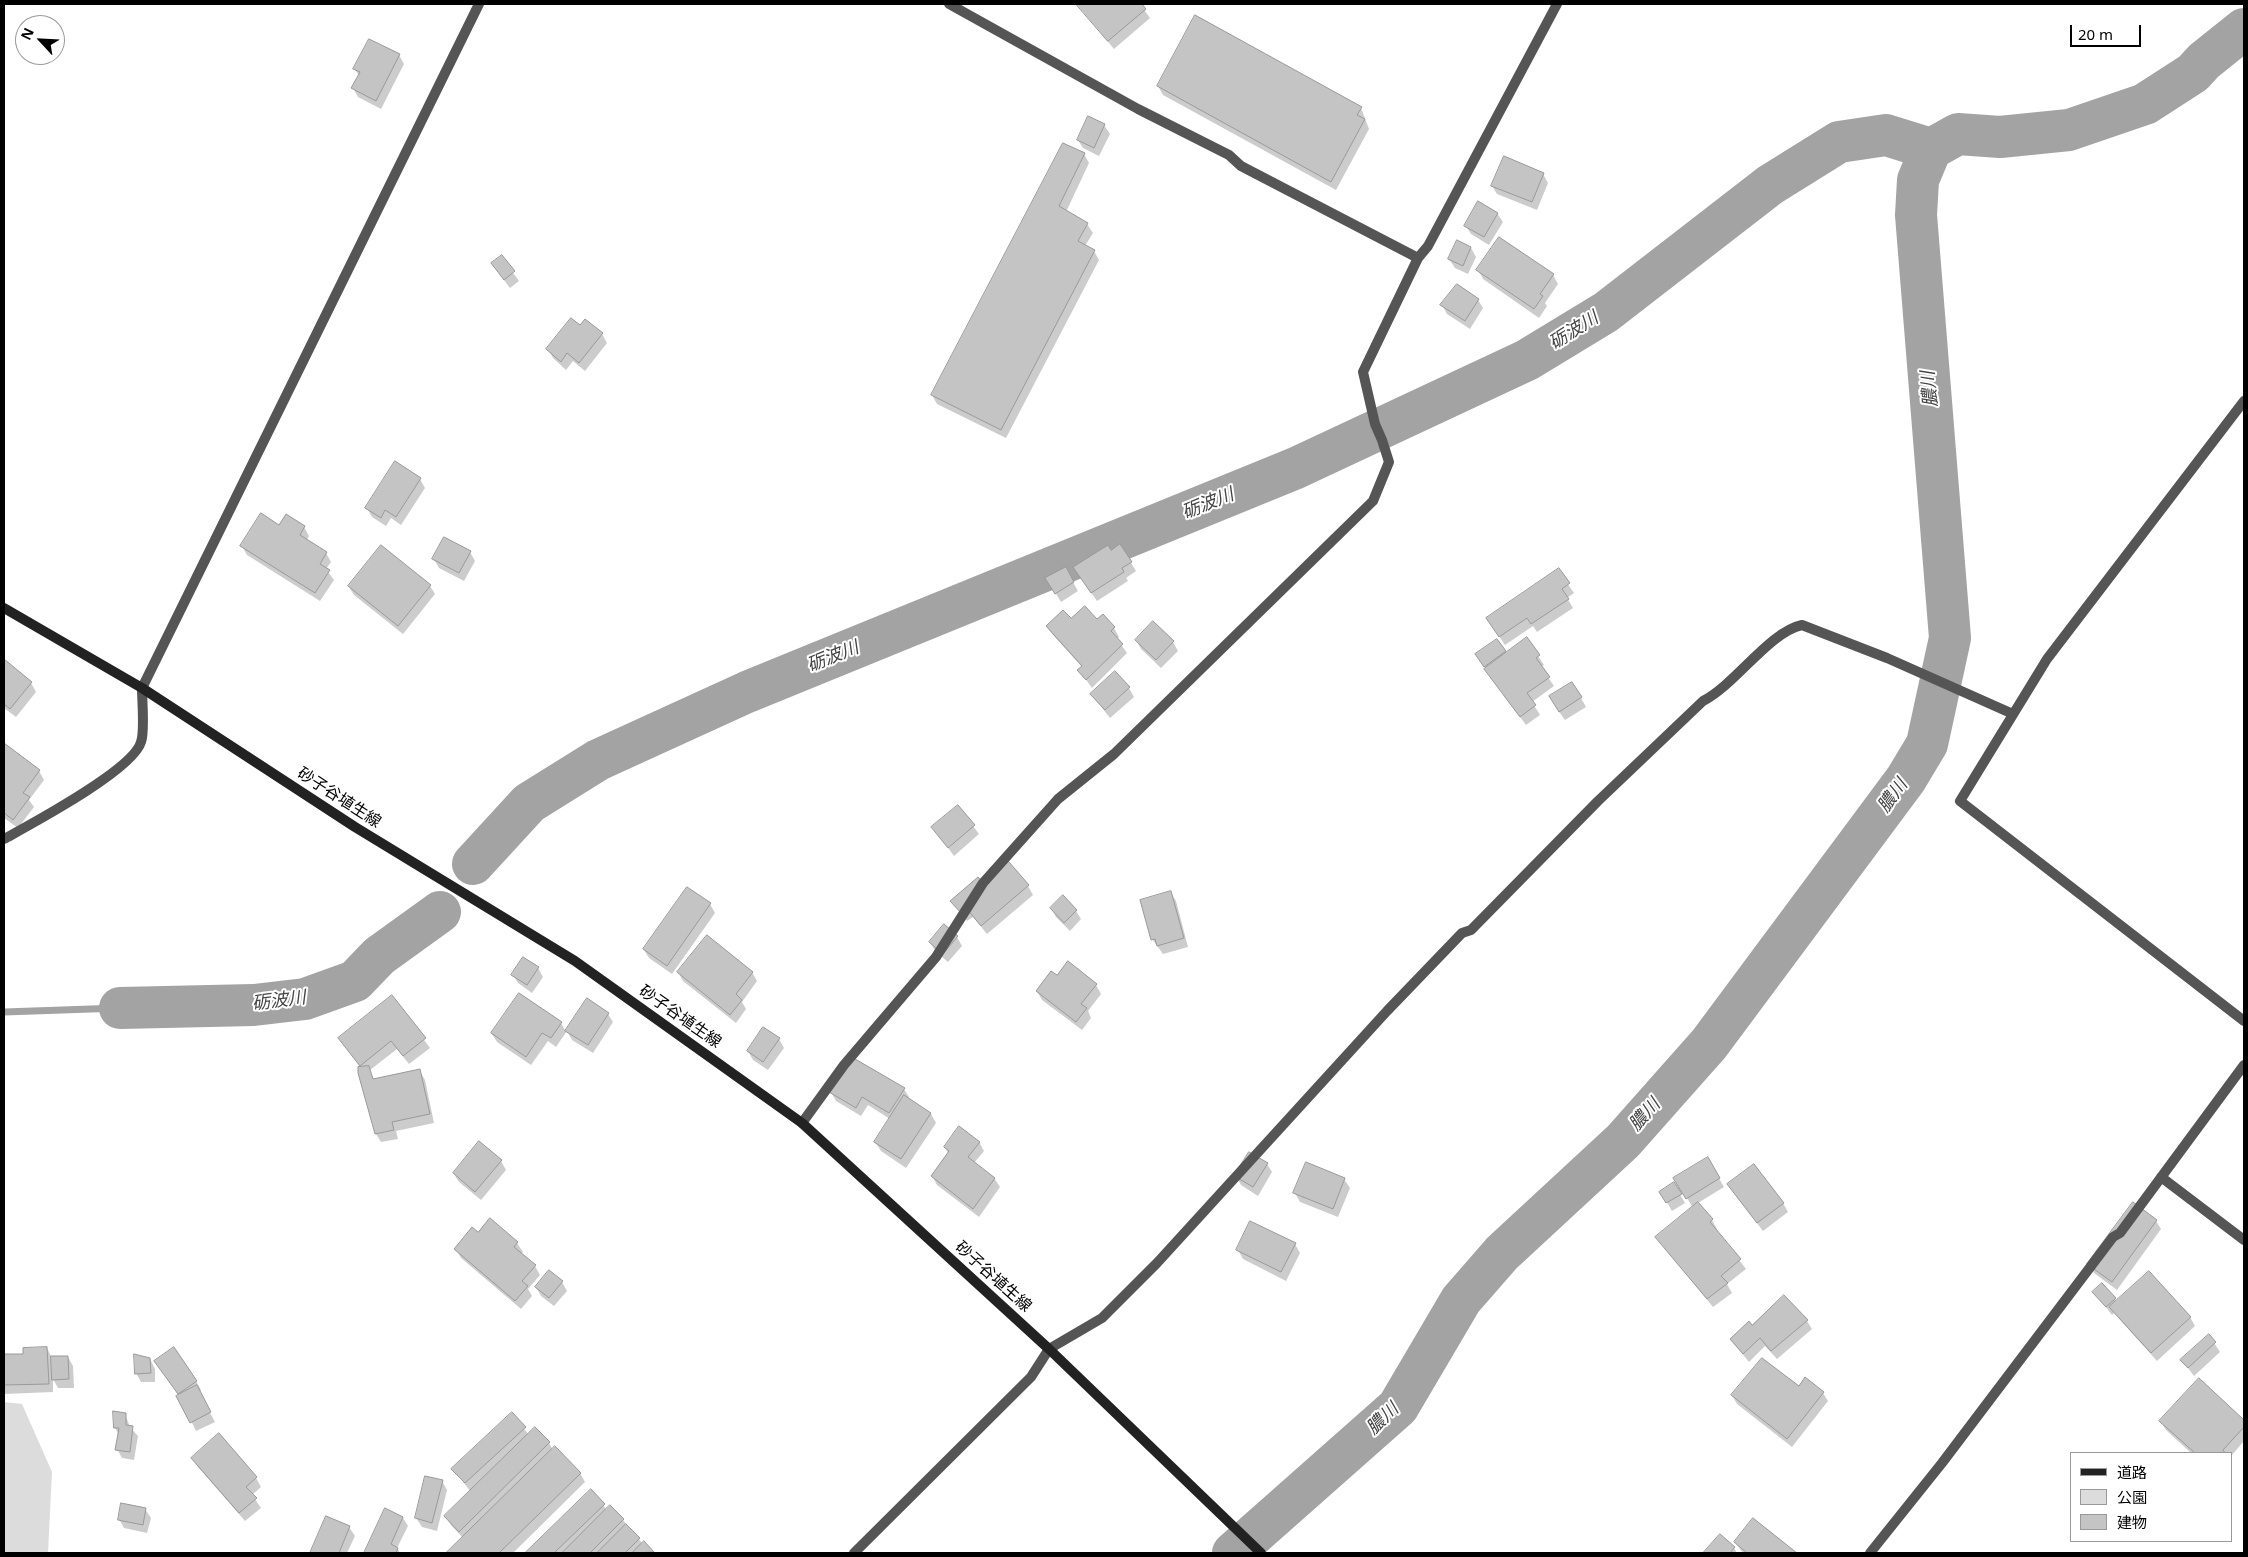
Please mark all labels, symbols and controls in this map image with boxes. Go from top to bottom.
north arrow [15,15,65,65]
scale bar [2073,15,2144,47]
text: 20 m [2078,24,2113,44]
text: N [16,25,38,43]
water label: 砺波川 [1545,308,1603,354]
water label: 膿川 [1918,370,1942,408]
water label: 砺波川 [1179,484,1237,524]
water label: 砺波川 [804,637,862,677]
street label: 砂子谷埴生線 [294,764,384,832]
water label: 膿川 [1874,775,1912,817]
street label: 砂子谷埴生線 [635,982,725,1052]
water label: 砺波川 [251,987,307,1015]
water label: 膿川 [1625,1094,1665,1136]
street label: 砂子谷埴生線 [951,1238,1035,1316]
water label: 膿川 [1363,1399,1403,1439]
legend [2070,1452,2233,1542]
text: 道路 [2117,1462,2147,1482]
text: 公園 [2117,1487,2147,1507]
text: 建物 [2117,1512,2147,1532]

